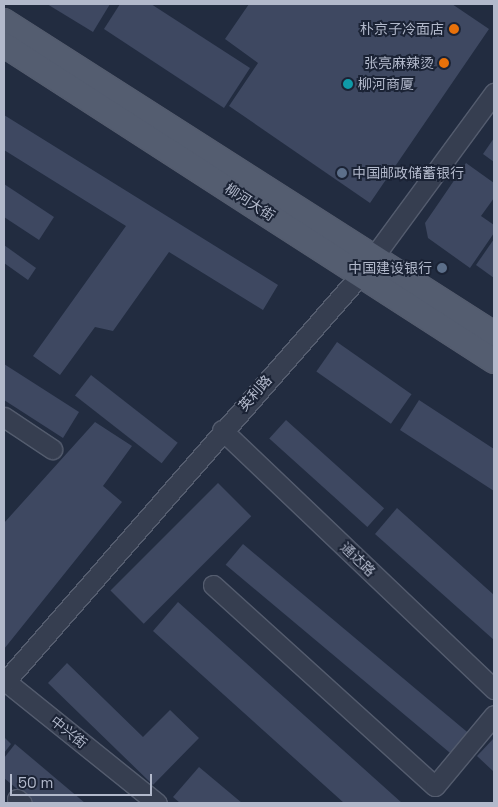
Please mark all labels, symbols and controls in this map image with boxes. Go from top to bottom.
place label: 朴京子冷面店 [360,21,444,37]
marker: 朴京子冷面店 [448,23,460,35]
place label: 张亮麻辣烫 [364,55,434,71]
marker: 张亮麻辣烫 [438,57,450,69]
place label: 柳河商厦 [358,76,414,92]
marker: 柳河商厦 [342,78,354,90]
place label: 中国邮政储蓄银行 [352,165,464,181]
marker: 中国邮政储蓄银行 [336,167,348,179]
street label: 柳河大街 [222,180,278,224]
place label: 中国建设银行 [348,260,432,276]
marker: 中国建设银行 [436,262,448,274]
street label: 英利路 [235,372,275,414]
street label: 通达路 [337,538,379,580]
street label: 中兴街 [47,712,91,752]
scale bar [12,764,155,796]
text: 50 m [18,773,53,792]

